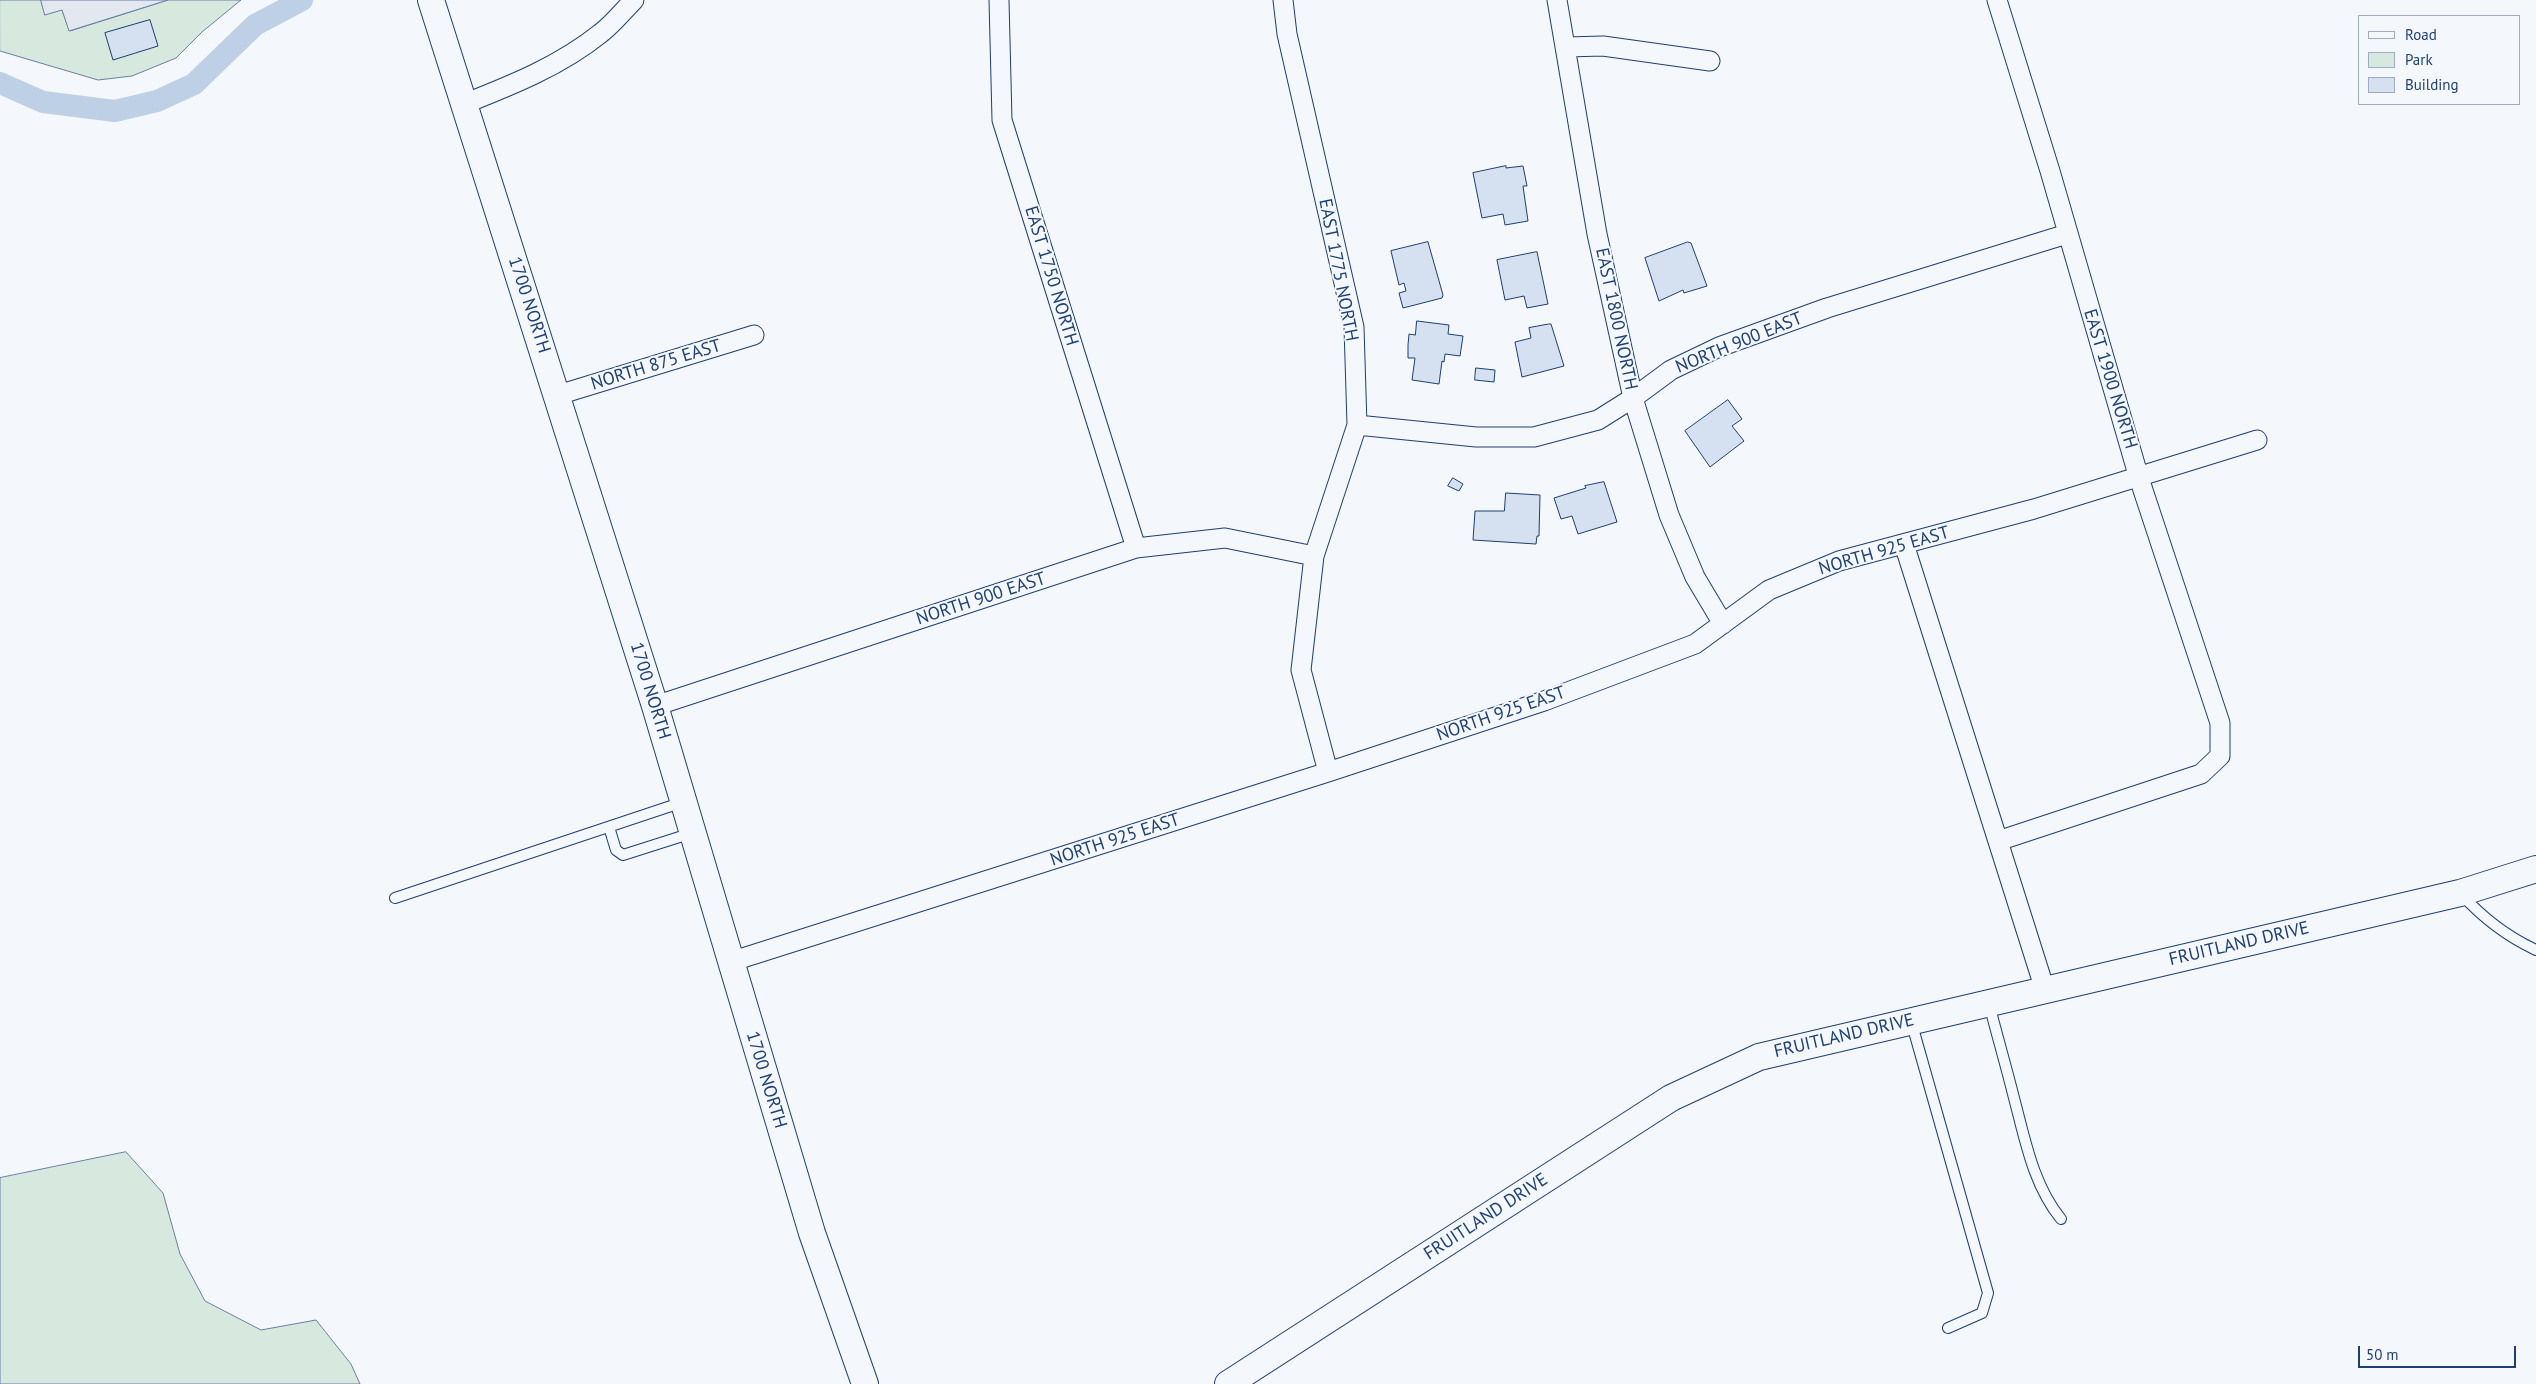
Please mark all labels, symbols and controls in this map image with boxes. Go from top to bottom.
legend [2358,15,2521,105]
text: Road [2405,25,2437,44]
text: Park [2405,50,2433,69]
text: Building [2405,75,2459,94]
street label: EAST 1775 NORTH [1314,197,1362,343]
street label: EAST 1750 NORTH [1020,204,1082,348]
street label: EAST 1800 NORTH [1590,246,1642,392]
street label: 1700 NORTH [503,254,555,356]
street label: EAST 1900 NORTH [2079,307,2141,451]
street label: NORTH 900 EAST [1672,308,1806,378]
street label: NORTH 875 EAST [588,335,724,395]
street label: NORTH 925 EAST [1816,522,1952,580]
street label: NORTH 900 EAST [914,568,1048,630]
street label: 1700 NORTH [625,640,675,742]
street label: NORTH 925 EAST [1434,682,1568,746]
street label: NORTH 925 EAST [1048,809,1182,871]
street label: FRUITLAND DRIVE [2167,917,2311,971]
street label: FRUITLAND DRIVE [1772,1009,1916,1063]
street label: 1700 NORTH [741,1029,791,1131]
street label: FRUITLAND DRIVE [1420,1169,1552,1265]
scale bar [2361,1336,2518,1368]
text: 50 m [2366,1345,2399,1364]

